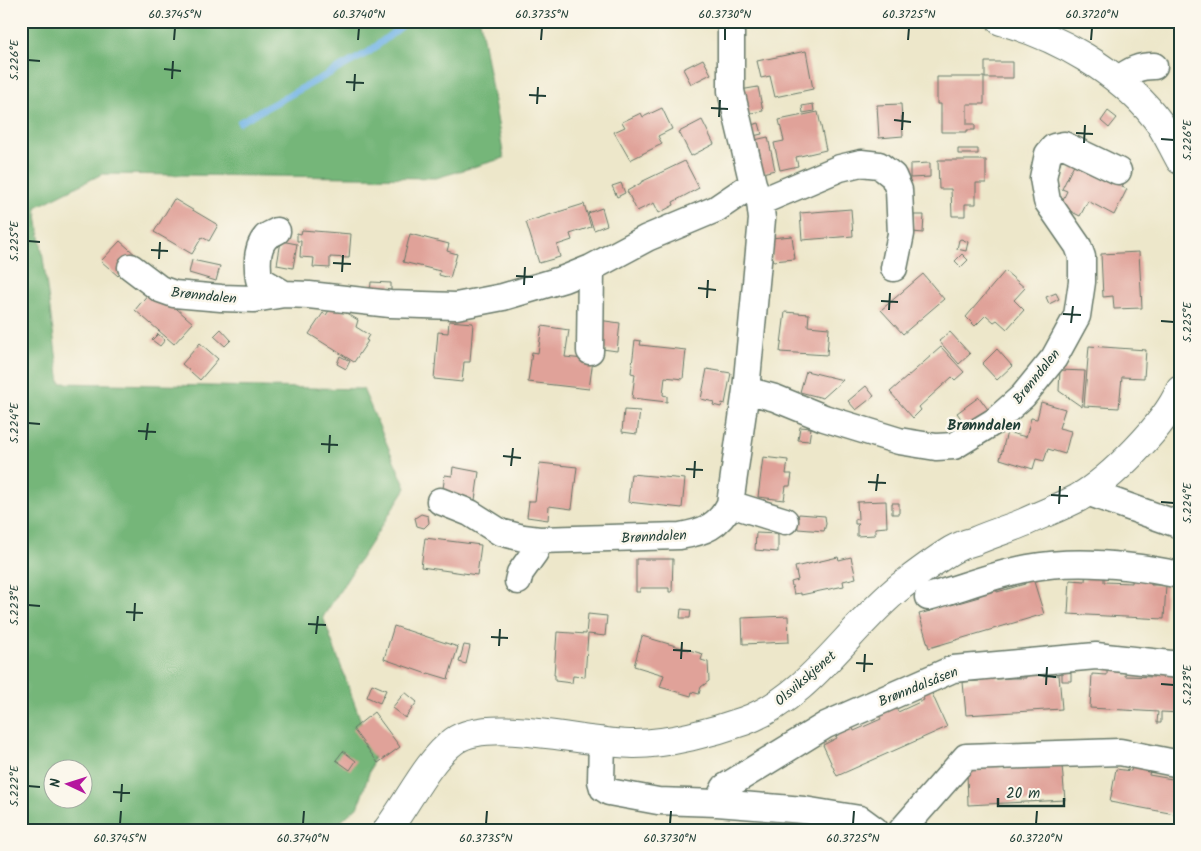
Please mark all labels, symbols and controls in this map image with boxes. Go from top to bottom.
text: 60.3745°N [148,5,202,24]
text: 60.3740°N [333,5,385,24]
text: 60.3735°N [515,5,569,24]
text: 60.3730°N [699,5,751,24]
text: 60.3725°N [882,5,936,24]
text: 60.3720°N [1065,5,1119,24]
text: 5.226°E [5,39,24,81]
text: 5.226°E [1178,119,1197,161]
text: 5.225°E [5,220,24,261]
street label: Brønndalen [170,282,238,310]
text: 5.225°E [1178,301,1197,342]
street label: Brønndalen [1008,344,1066,409]
text: 5.224°E [5,402,24,443]
district label: Brønndalen [947,414,1021,438]
text: 5.224°E [1178,482,1197,523]
street label: Brønndalen [621,524,687,550]
text: 5.223°E [5,583,24,626]
street label: Olsvikskjenet [770,645,842,712]
street label: Brønndalsåsen [875,661,962,713]
text: 5.223°E [1178,663,1197,706]
north arrow [42,758,92,808]
text: 5.222°E [5,764,24,807]
scale bar [998,776,1065,808]
text: N [45,778,67,788]
text: 20 m [1006,782,1040,806]
text: 60.3745°N [93,829,147,848]
text: 60.3740°N [277,829,329,848]
text: 60.3735°N [459,829,513,848]
text: 60.3730°N [644,829,696,848]
text: 60.3725°N [826,829,880,848]
text: 60.3720°N [1009,829,1063,848]

